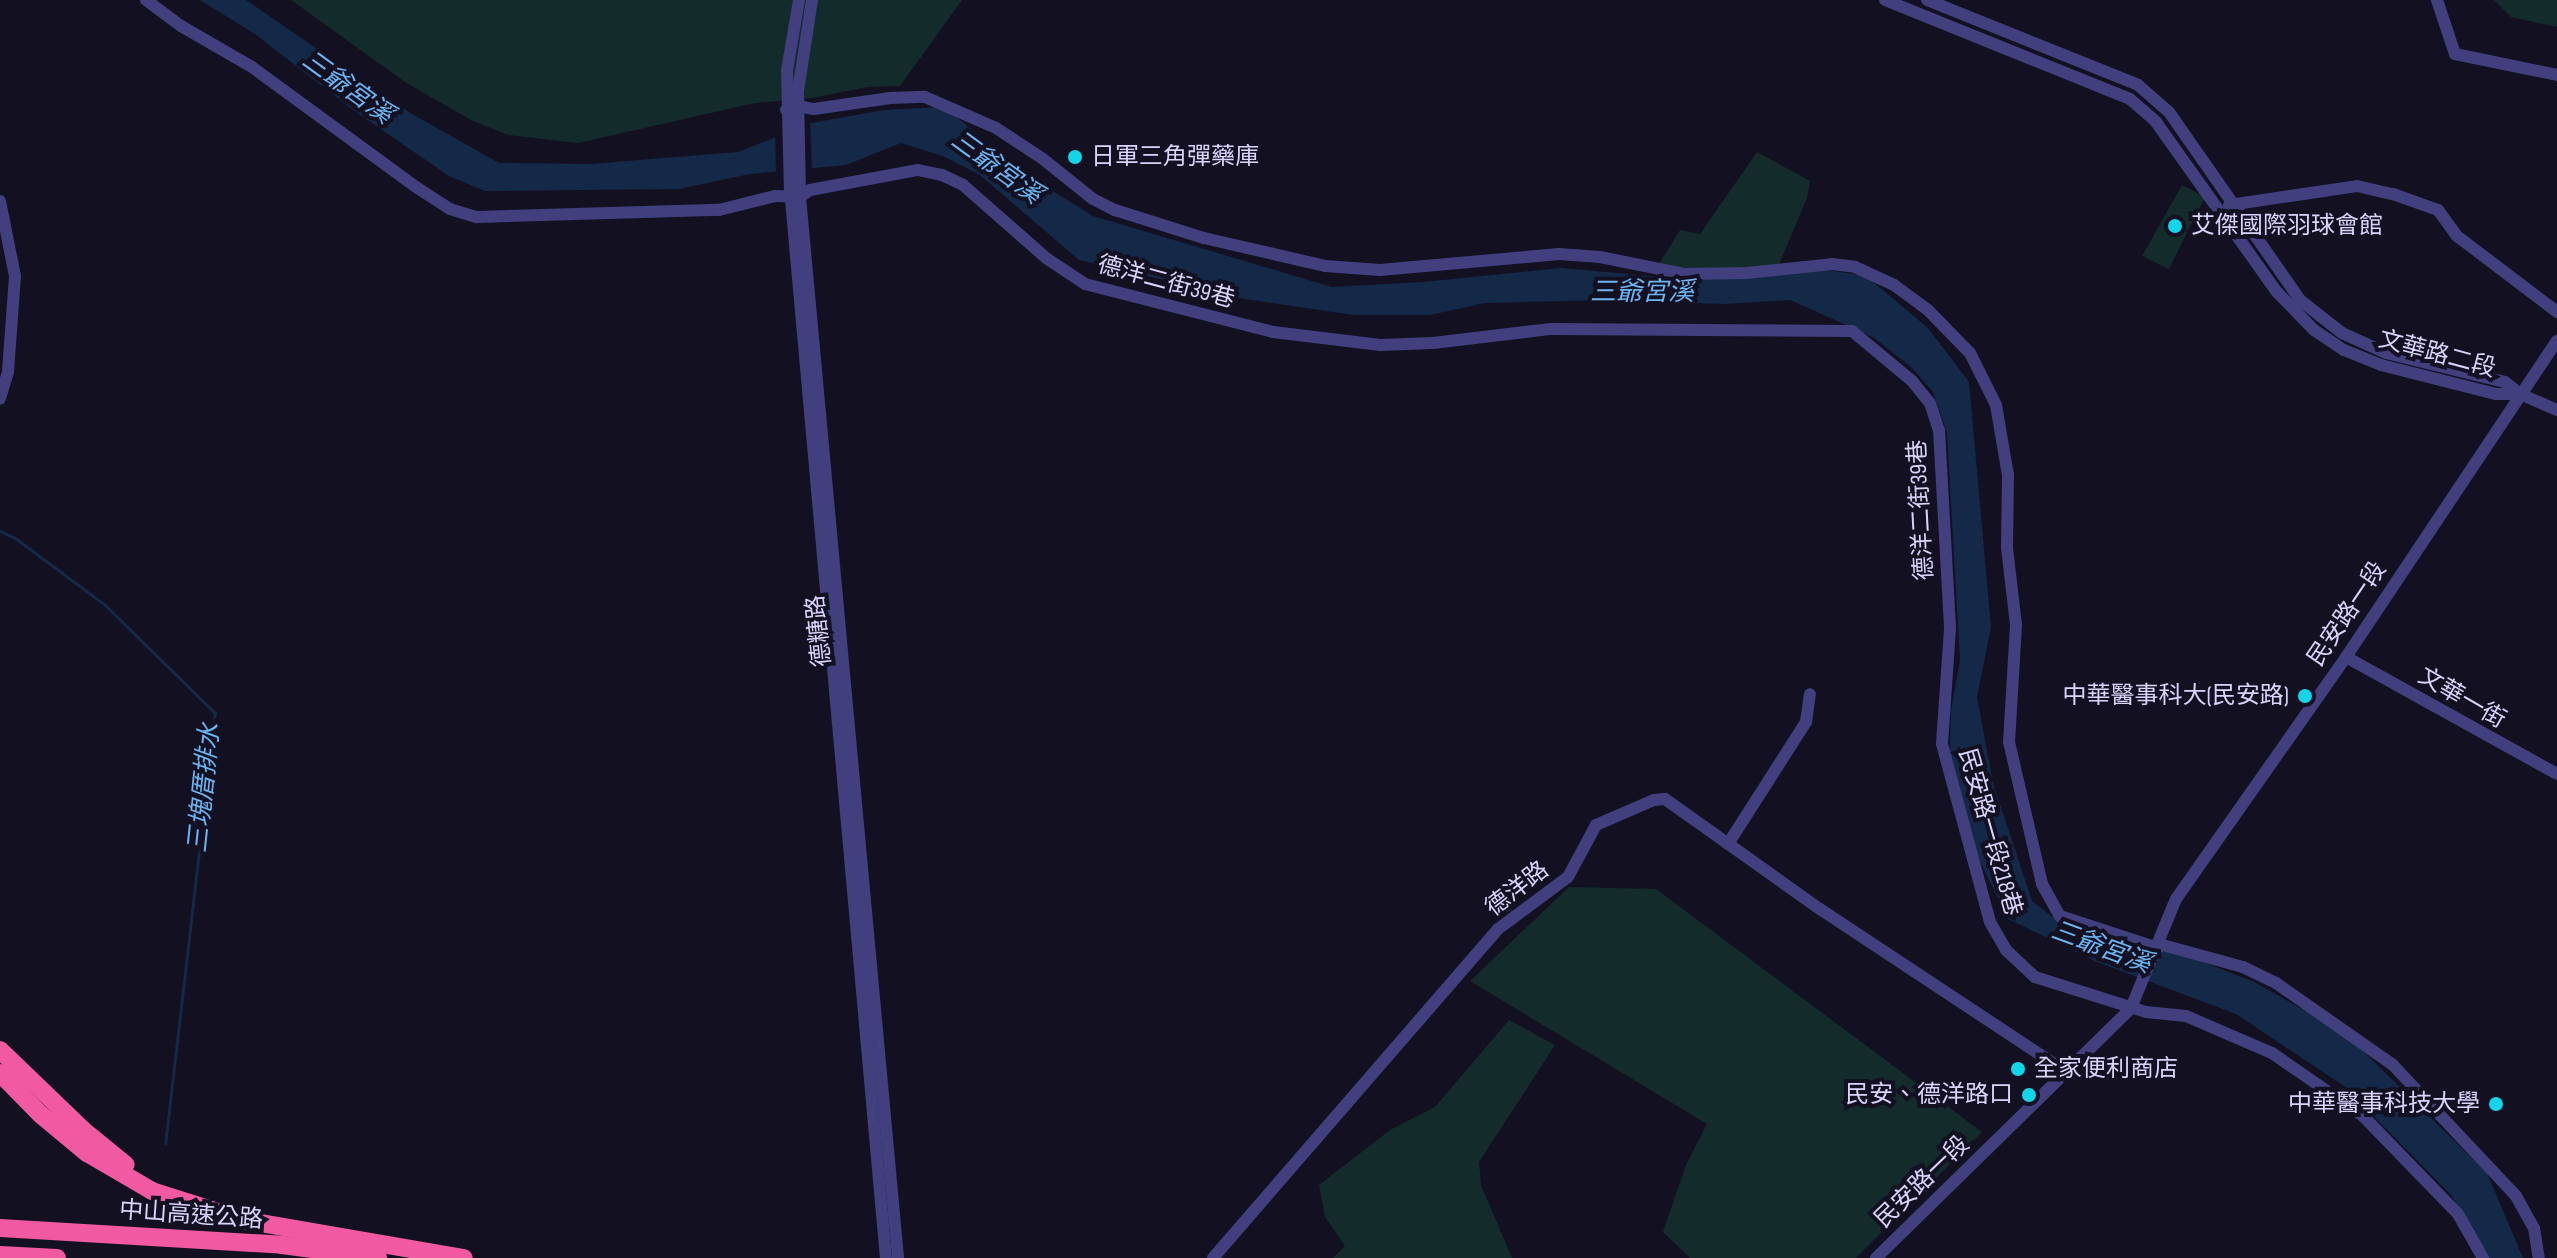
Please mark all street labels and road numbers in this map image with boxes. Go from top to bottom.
street label: 德洋二街39巷 [1094,250,1238,314]
street label: 文華路二段 [2375,325,2499,383]
street label: 德洋二街39巷 [1903,439,1939,581]
street label: 民安路一段 [2302,556,2392,672]
street label: 德糖路 [801,594,837,668]
street label: 文華一街 [2413,662,2511,734]
street label: 民安路一段218巷 [1952,745,2028,919]
street label: 德洋路 [1480,855,1554,923]
street label: 民安路一段 [1869,1130,1975,1234]
street label: 中山高速公路 [118,1196,264,1234]

